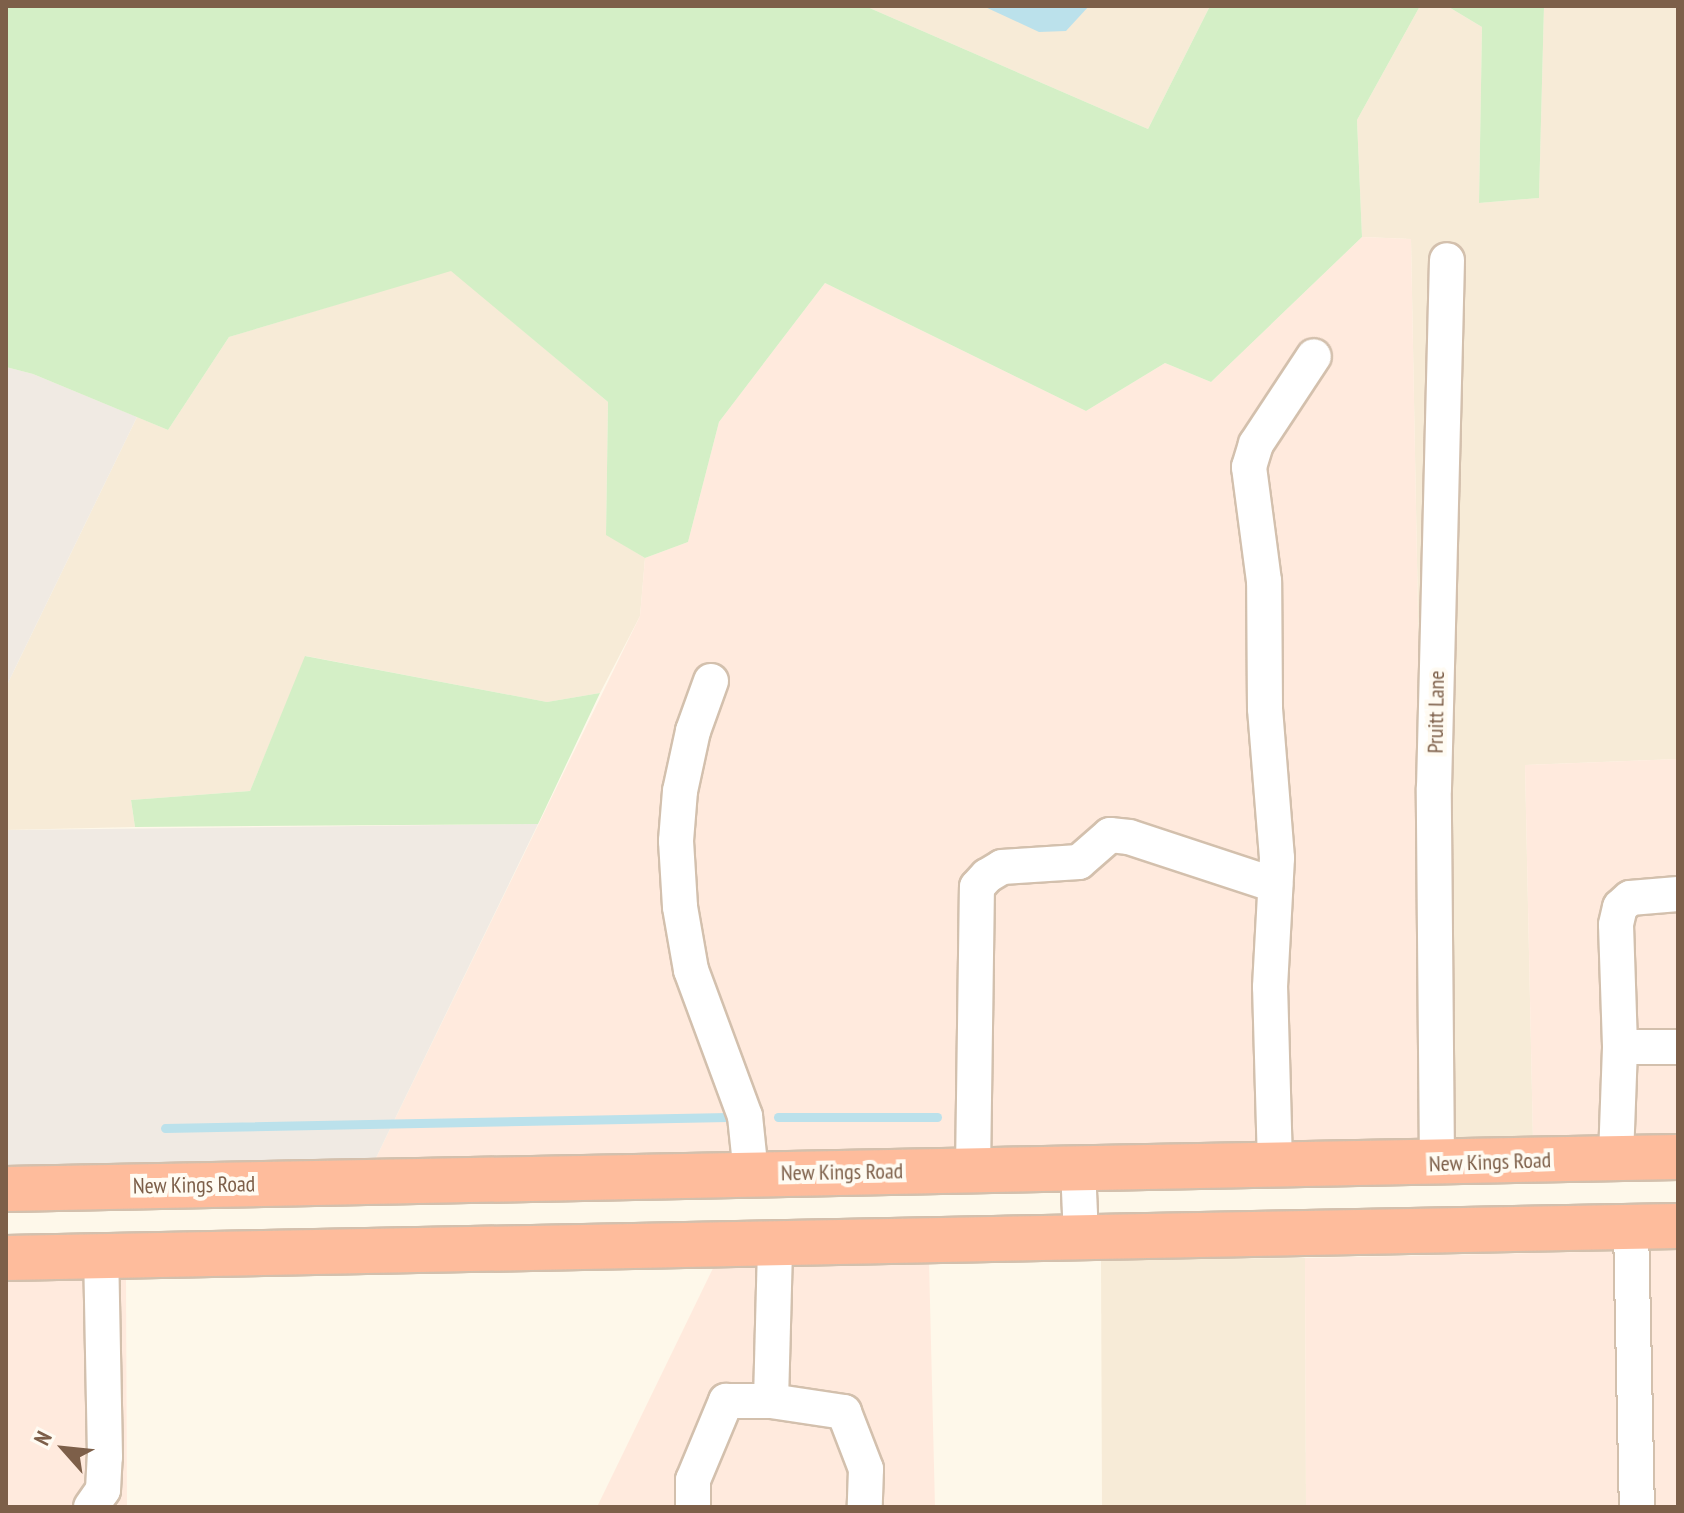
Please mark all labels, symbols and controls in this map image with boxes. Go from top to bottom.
street label: Pruitt Lane [1422,670,1450,754]
street label: New Kings Road [1428,1147,1552,1177]
street label: New Kings Road [780,1158,904,1186]
street label: New Kings Road [132,1171,256,1199]
north arrow [24,1409,104,1489]
text: N [27,1426,58,1450]

